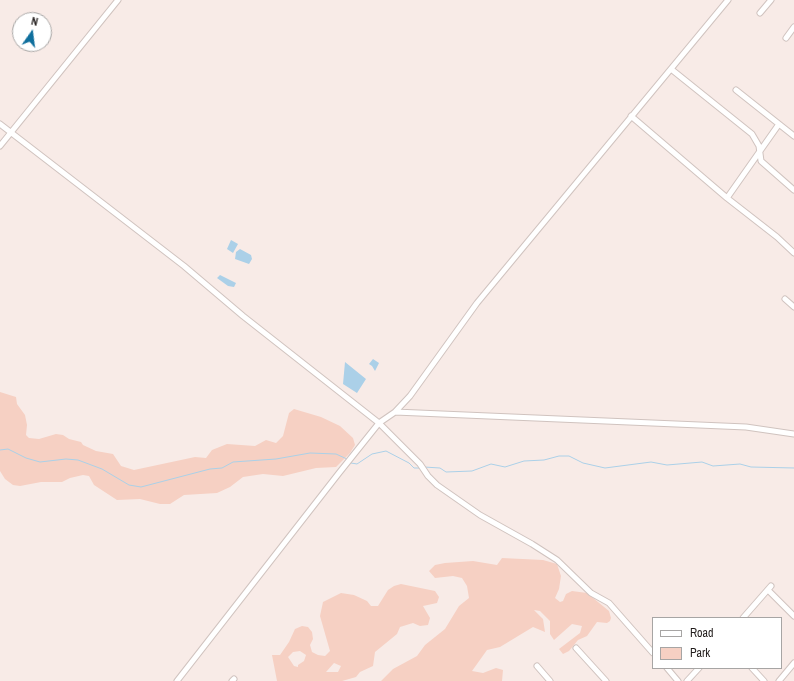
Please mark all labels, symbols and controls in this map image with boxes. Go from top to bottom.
north arrow [12,12,52,52]
text: N [30,14,40,29]
legend [652,617,782,669]
text: Road [690,625,714,641]
text: Park [690,645,710,661]

